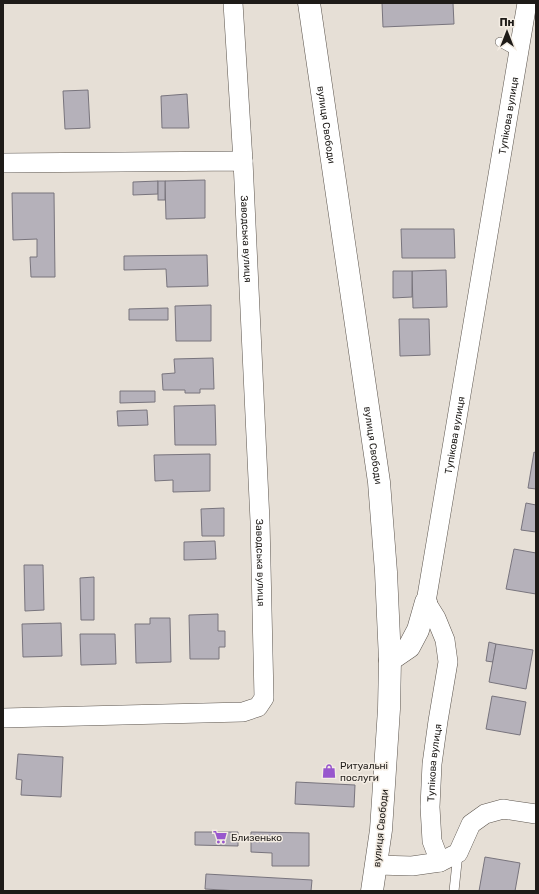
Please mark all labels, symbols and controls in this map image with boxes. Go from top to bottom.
north arrow [487,12,527,52]
text: Пн [499,16,515,29]
street label: Тупікова вулиця [497,76,521,155]
street label: вулиця Свободи [314,85,337,165]
street label: Заводська вулиця [238,195,254,283]
street label: Тупікова вулиця [443,396,468,475]
street label: вулиця Свободи [361,406,384,485]
street label: Заводська вулиця [253,519,267,606]
street label: Тупікова вулиця [425,723,445,802]
place label: Ритуальні послуги [340,760,388,784]
shop icon: Ритуальні послуги [321,763,337,779]
street label: вулиця Свободи [371,788,391,868]
supermarket icon: Близенько [212,829,228,845]
place label: Близенько [231,832,282,844]

